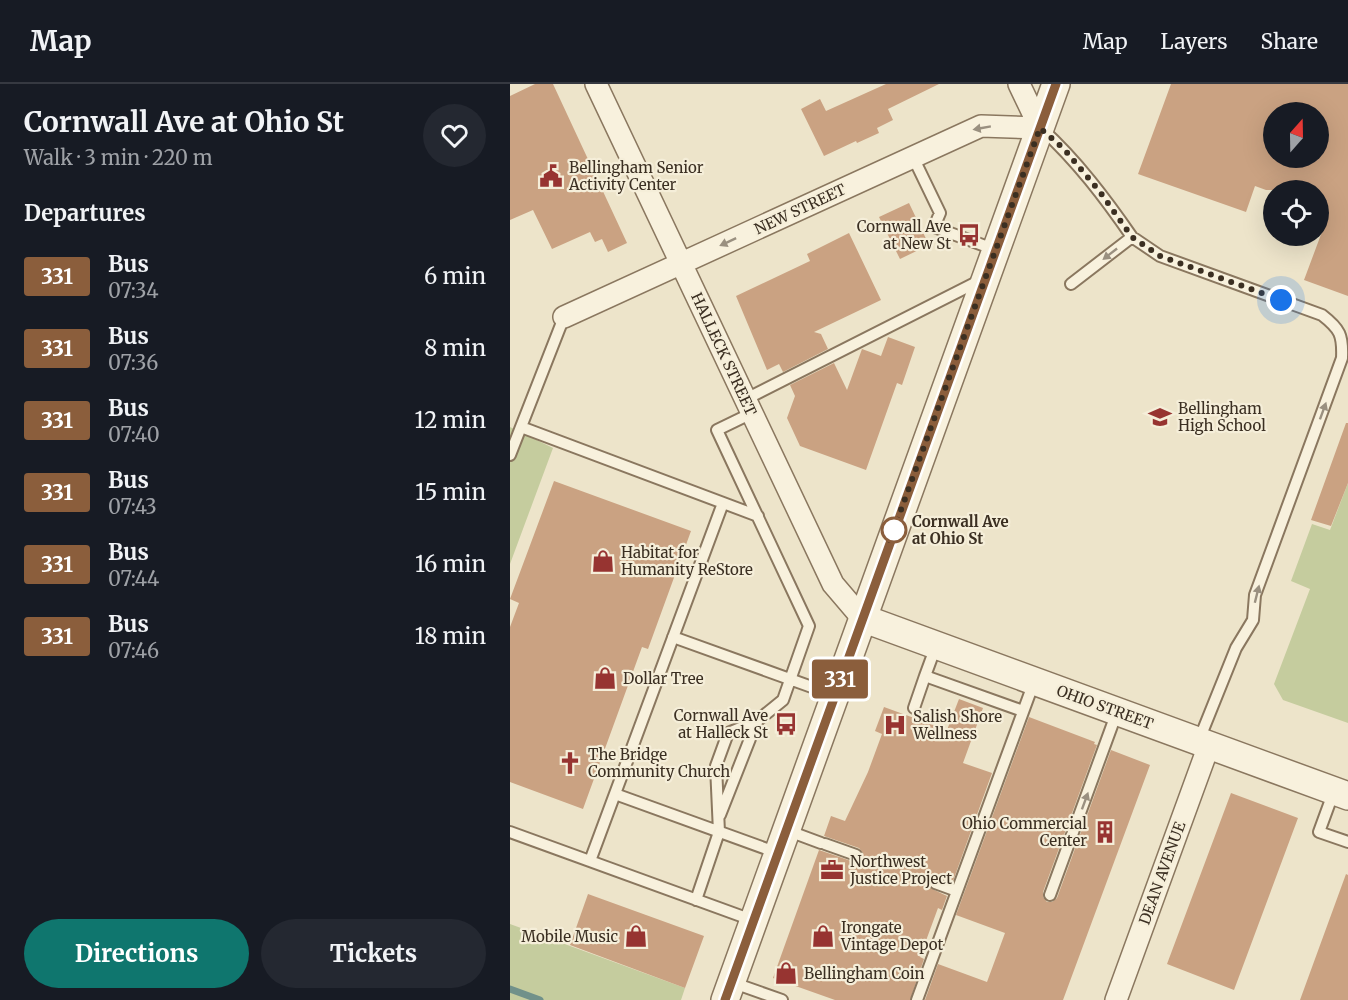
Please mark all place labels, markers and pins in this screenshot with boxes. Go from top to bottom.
place label: Bellingham Senior Activity Center [568,158,704,194]
public building icon: Bellingham Senior Activity Center [538,163,564,189]
place label: Cornwall Ave at New St [857,217,951,253]
bus stop icon: Cornwall Ave at New St [956,222,982,248]
place label: Bellingham High School [1178,399,1266,435]
school or university icon: Bellingham High School [1147,404,1173,430]
place label: Cornwall Ave at Ohio St [912,512,1009,548]
marker: Cornwall Ave at Ohio St [881,517,907,543]
place label: Habitat for Humanity ReStore [621,543,753,579]
shop icon: Habitat for Humanity ReStore [590,548,616,574]
shop icon: Dollar Tree [592,665,618,691]
place label: Dollar Tree [623,669,704,688]
place label: Cornwall Ave at Halleck St [674,706,768,742]
place label: Salish Shore Wellness [912,707,1002,743]
bus stop icon: Cornwall Ave at Halleck St [773,711,799,737]
hospital icon: Salish Shore Wellness [882,712,908,738]
place label: The Bridge Community Church [588,745,730,781]
church icon: The Bridge Community Church [557,750,583,776]
place label: Ohio Commercial Center [962,814,1087,850]
building icon: Ohio Commercial Center [1092,819,1118,845]
place label: Northwest Justice Project [849,852,952,888]
office icon: Northwest Justice Project [819,857,845,883]
place label: Irongate Vintage Depot [840,918,943,954]
shop icon: Mobile Music [623,923,649,949]
shop icon: Irongate Vintage Depot [810,923,836,949]
place label: Mobile Music [521,927,618,946]
shop icon: Bellingham Coin [773,960,799,986]
place label: Bellingham Coin [804,964,925,983]

